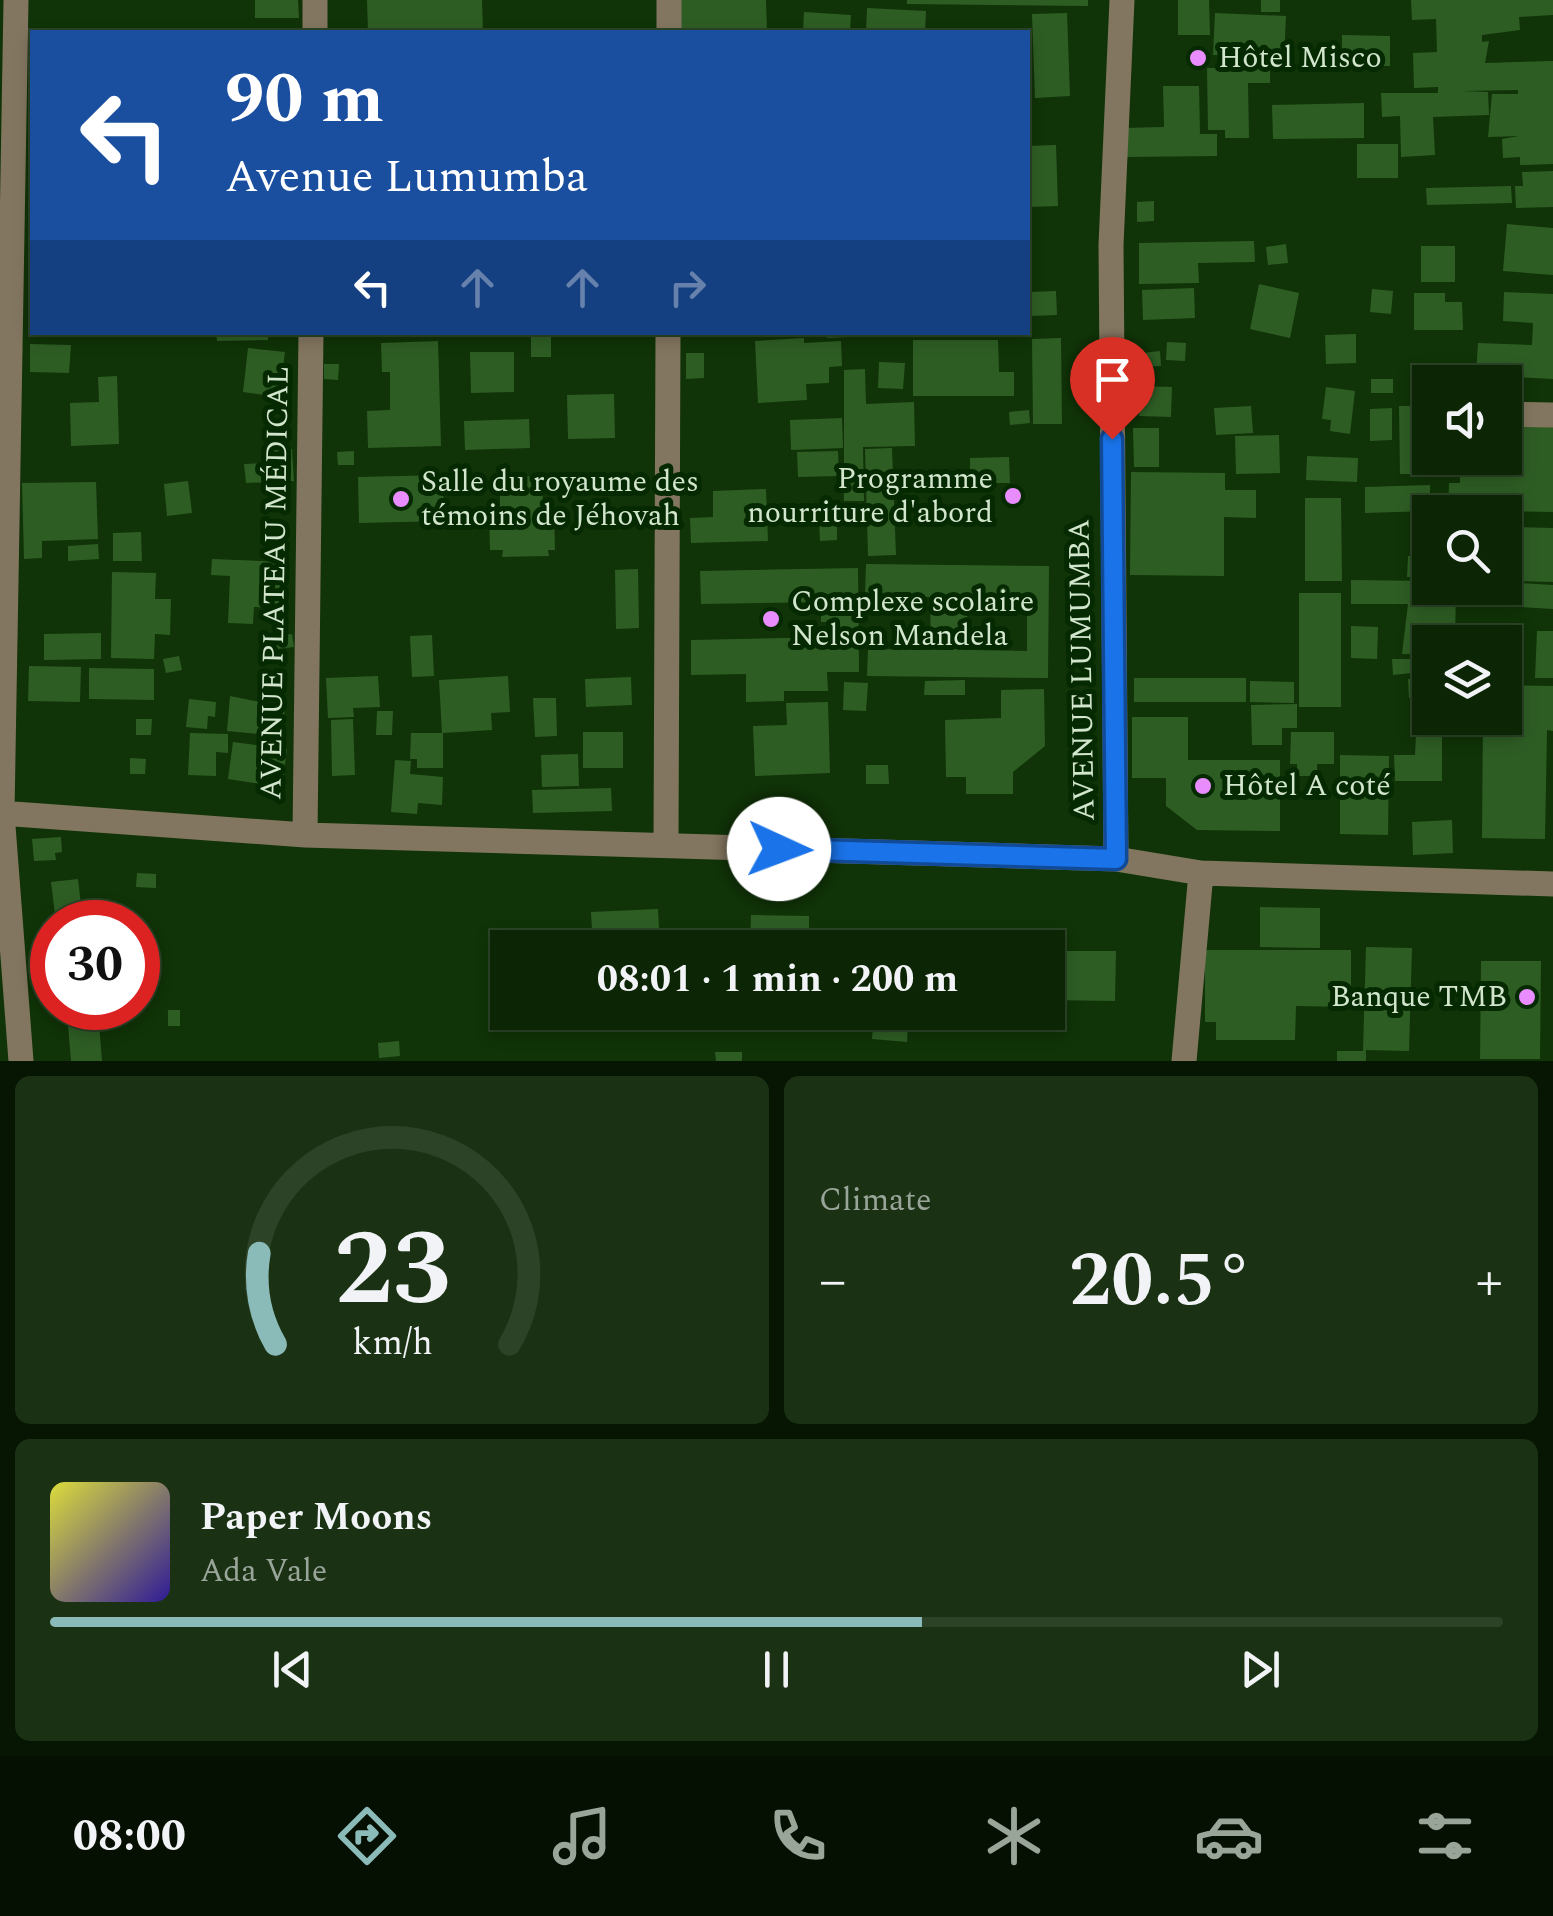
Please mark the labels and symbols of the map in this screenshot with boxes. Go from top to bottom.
place label: Hôtel Misco [1218,35,1382,81]
marker: Hôtel Misco [1187,47,1209,69]
pin [1070,337,1155,440]
street label: AVENUE PLATEAU MÉDICAL [248,365,302,801]
place label: Programme nourriture d'abord [747,456,993,536]
place label: Salle du royaume des témoins de Jéhovah [421,459,699,539]
marker: Programme nourriture d'abord [1002,485,1024,507]
marker: Salle du royaume des témoins de Jéhovah [390,488,412,510]
street label: AVENUE LUMUMBA [1056,518,1108,822]
place label: Complexe scolaire Nelson Mandela [791,579,1034,659]
marker: Complexe scolaire Nelson Mandela [760,608,782,630]
place label: Hôtel A coté [1223,763,1391,809]
marker: Hôtel A coté [1192,775,1214,797]
position arrow [727,797,831,901]
speed limit sign: 30 [30,900,160,1030]
place label: Banque TMB [1331,974,1507,1020]
marker: Banque TMB [1516,986,1538,1008]

